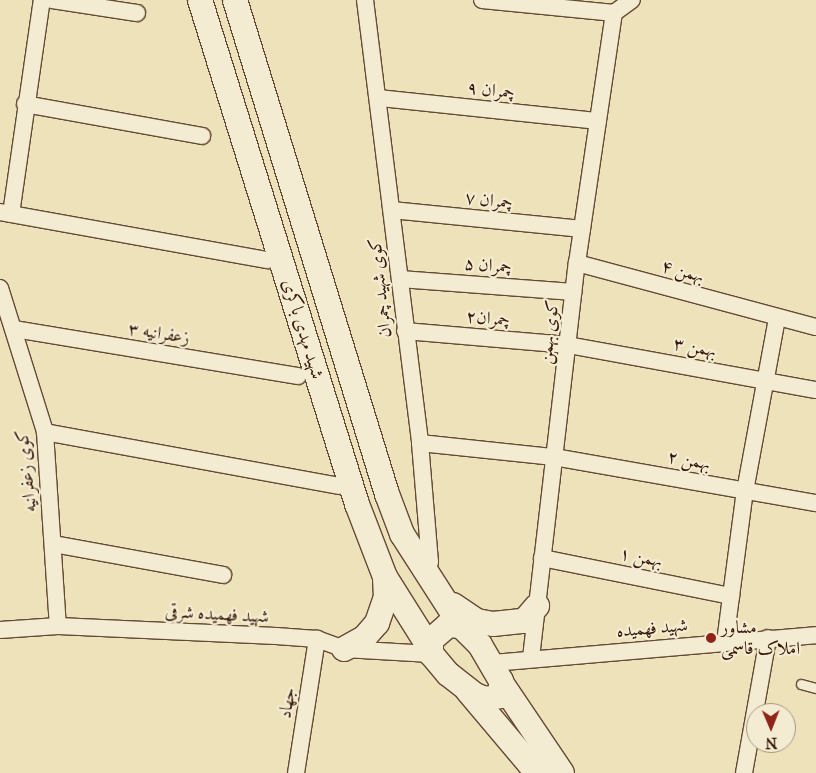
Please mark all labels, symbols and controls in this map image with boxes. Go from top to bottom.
street label: چمران ۹ [466,77,516,103]
street label: چمران ۷ [464,187,514,213]
street label: کوی شهید چمران [364,237,396,339]
street label: چمران ۵ [463,253,513,277]
street label: بهمن ۴ [659,255,707,287]
street label: شهید مهدی باکری [278,276,328,382]
street label: کوی بهمن [534,299,564,365]
street label: چمران۲ [465,305,511,331]
street label: زعفرانیه ۳ [127,317,191,349]
street label: بهمن ۳ [672,333,718,361]
street label: کوی زعفرانیه [11,429,41,513]
street label: بهمن ۲ [666,446,712,474]
street label: بهمن ۱ [618,542,664,572]
street label: شهید فهمیده شرقی [164,600,270,628]
street label: شهید فهمیده [615,614,689,642]
place label: مشاور املاک قاسمی [721,617,800,660]
marker: مشاور املاک قاسمی [705,632,717,644]
street label: جهاد [274,686,300,720]
north arrow [746,703,796,753]
text: N [765,734,777,751]

